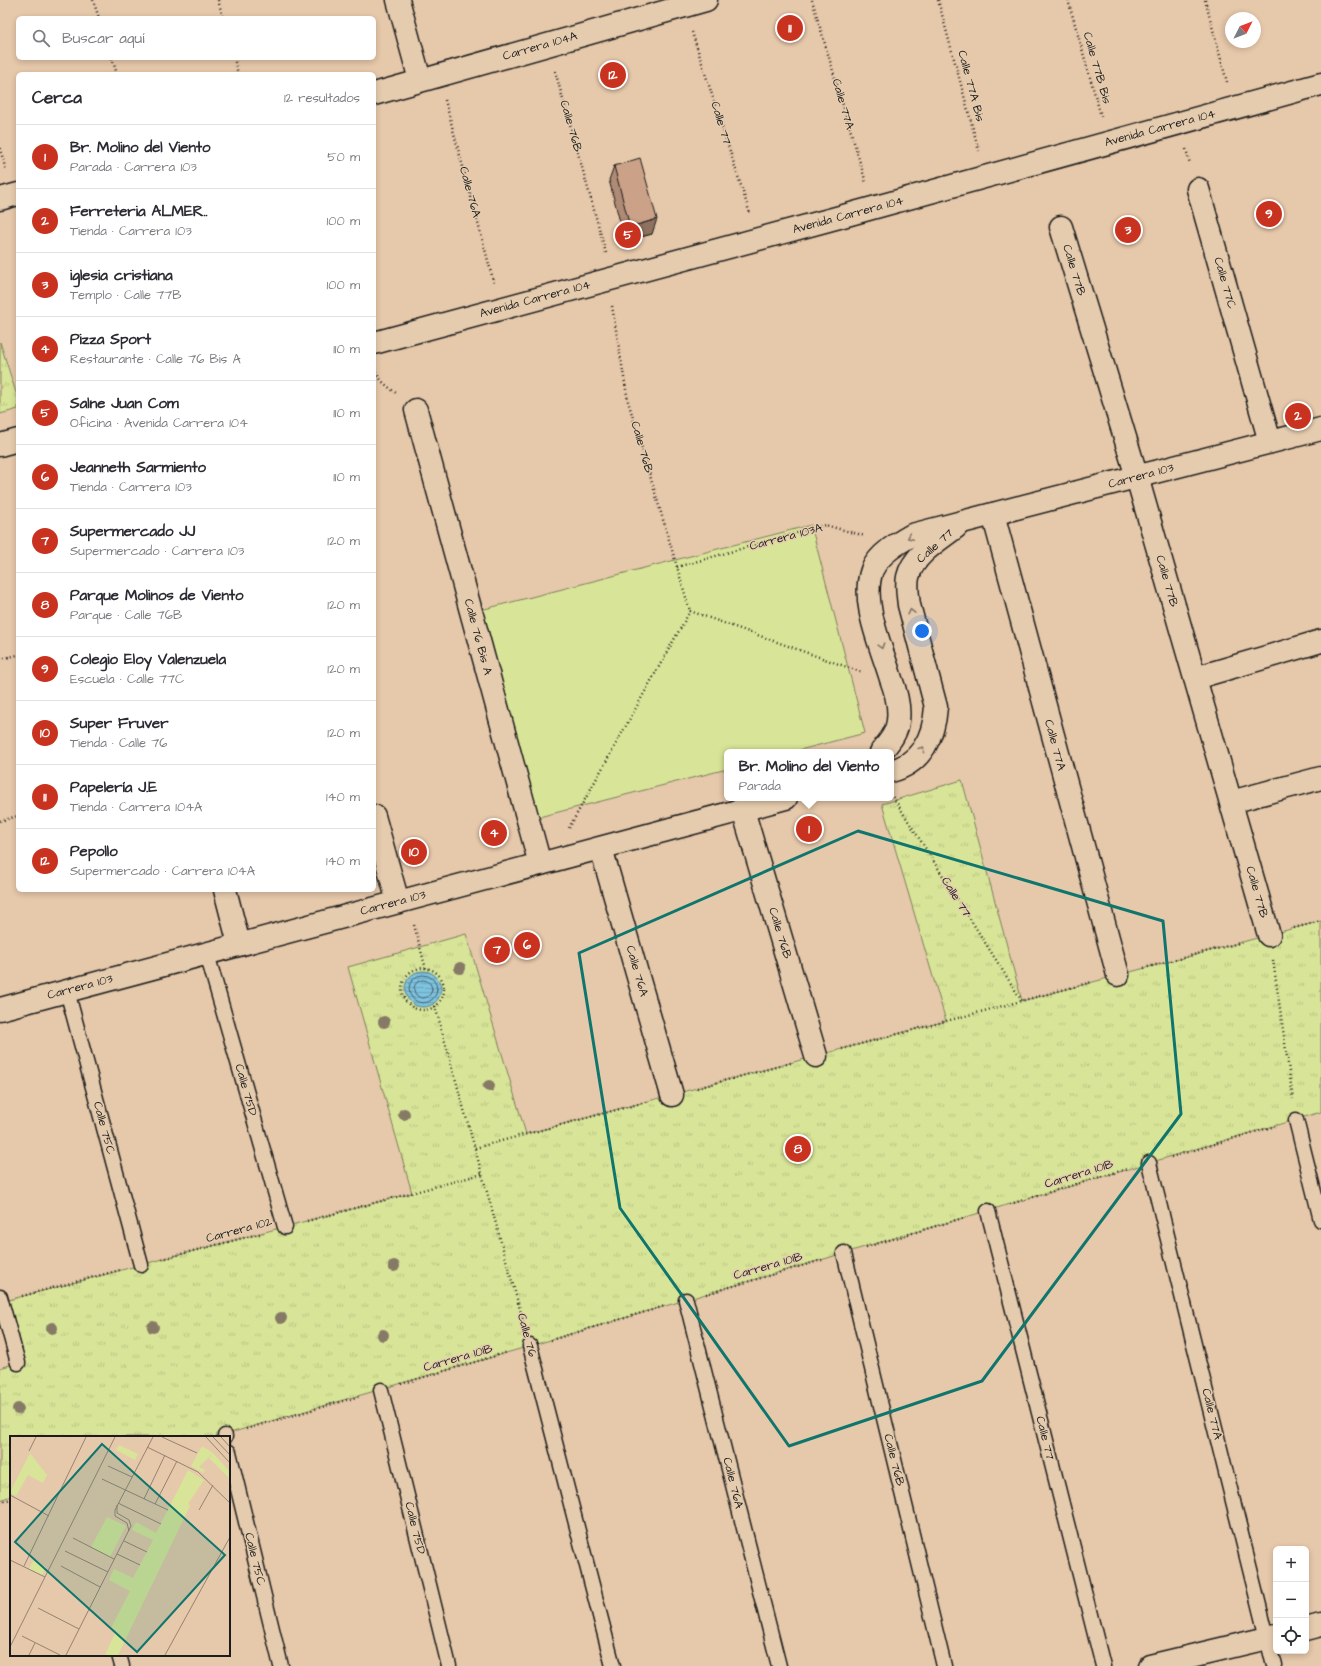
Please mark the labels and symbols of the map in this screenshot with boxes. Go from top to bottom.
north arrow [1225,12,1261,48]
pin: 11 [777,13,803,43]
street label: Carrera 104A [501,27,580,65]
street label: Calle 77B Bis [1079,30,1115,106]
street label: Calle 77A Bis [953,48,989,124]
pin: 12 [600,60,626,90]
street label: Calle 77A [828,77,858,132]
street label: Calle 76B [556,98,587,154]
street label: Calle 77 [706,99,736,147]
street label: Avenida Carrera 104 [1103,105,1217,151]
street label: Calle 76A [455,165,485,220]
street label: Avenida Carrera 104 [791,192,905,238]
pin: 9 [1256,199,1282,229]
pin: 3 [1115,215,1141,245]
pin: 5 [615,220,641,250]
street label: Calle 77B [1058,242,1090,298]
street label: Calle 77C [1210,255,1241,311]
street label: Avenida Carrera 104 [478,276,592,322]
pin: 2 [1285,401,1311,431]
street label: Calle 76B [627,419,658,475]
street label: Carrera 103 [1106,459,1176,493]
street label: Carrera 103A [748,519,825,555]
street label: Calle 77 [913,524,958,567]
one-way arrow [907,532,915,540]
street label: Calle 77B [1152,553,1183,609]
street label: Calle 76 Bis A [460,597,496,677]
one-way arrow [907,609,916,616]
your location [912,621,932,641]
one-way arrow [876,642,885,649]
street label: Calle 77A [1040,718,1070,773]
one-way arrow [917,747,924,754]
pin: 1 [796,814,822,844]
pin: 4 [481,818,507,848]
pin: 10 [401,837,427,867]
street label: Calle 77B [1242,864,1273,920]
street label: Calle 77 [937,874,975,921]
street label: Carrera 103 [358,886,428,920]
street label: Calle 76B [764,905,796,961]
pin: 6 [514,930,540,960]
pin: 7 [484,935,510,965]
street label: Calle 76A [622,944,652,999]
street label: Carrera 103 [45,970,115,1004]
street label: Calle 75D [230,1062,262,1118]
street label: Calle 75C [89,1100,119,1157]
pin: 8 [785,1134,811,1164]
street label: Carrera 101B [1043,1155,1116,1193]
street label: Carrera 102 [204,1213,274,1247]
street label: Carrera 101B [732,1248,805,1284]
street label: Calle 76 [513,1311,541,1359]
street label: Carrera 101B [422,1340,495,1376]
street label: Calle 77A [1197,1387,1227,1442]
street label: Calle 77 [1031,1414,1059,1462]
street label: Calle 76B [879,1432,909,1488]
inset map [10,1436,230,1656]
street label: Calle 76A [718,1456,748,1511]
street label: Calle 75D [400,1500,430,1556]
street label: Calle 75C [240,1531,270,1588]

